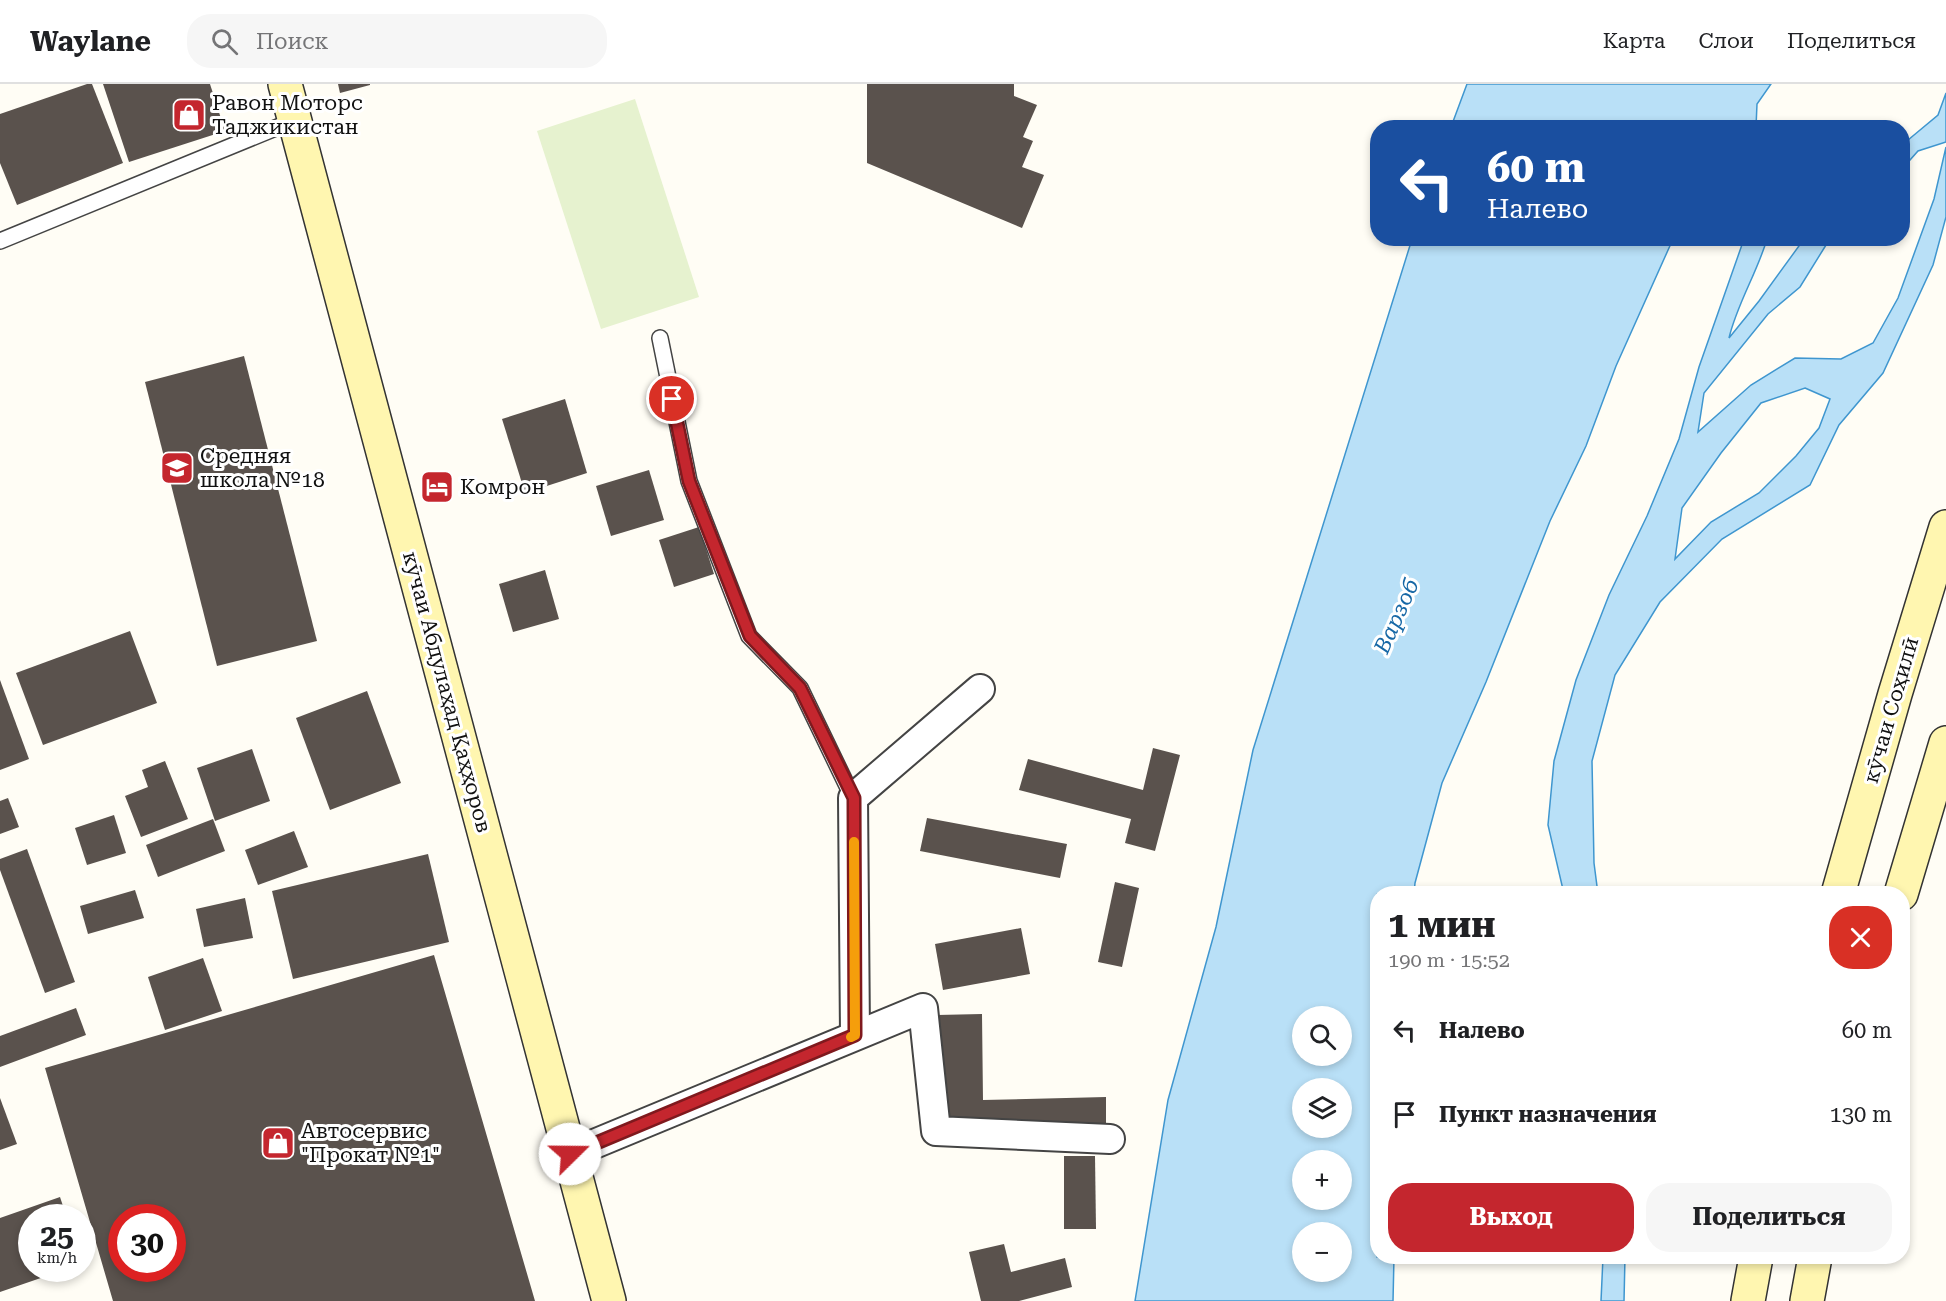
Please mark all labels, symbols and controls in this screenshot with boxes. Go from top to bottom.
search box [187,14,607,68]
text: Waylane [30,25,151,58]
icon: search [208,25,241,58]
text: Поиск [256,29,328,54]
text: Карта [1603,29,1666,53]
text: Слои [1699,29,1754,53]
text: Поделиться [1787,29,1916,53]
place label: Равон Моторс Таджикистан [212,91,363,139]
shop icon: Равон Моторс Таджикистан [171,97,207,133]
text: 60 m [1487,143,1585,192]
icon: left [1388,144,1466,222]
text: Налево [1487,193,1588,225]
pin [646,373,697,424]
icon: arrive [655,382,688,415]
place label: Средняя школа №18 [200,444,325,492]
school or university icon: Средняя школа №18 [159,450,195,486]
hotel icon: Комрон [419,469,455,505]
place label: Комрон [460,475,545,499]
street label: кӯчаи Абдулаҳад Қаҳҳоров [398,549,496,835]
water label: Варзоб [1369,574,1424,658]
street label: кӯчаи Соҳилӣ [1859,634,1923,786]
text: 1 мин [1388,904,1496,946]
button: close [1829,906,1892,969]
text: 190 m · 15:52 [1388,948,1510,972]
map controls [1292,1006,1352,1282]
button: search [1292,1006,1352,1066]
icon: left [1388,1014,1421,1047]
text: Налево [1439,1018,1525,1043]
text: 60 m [1842,1018,1892,1043]
button: layers [1292,1078,1352,1138]
icon: arrive [1388,1098,1421,1131]
text: Пункт назначения [1439,1102,1657,1127]
text: 130 m [1829,1102,1892,1127]
place label: Автосервис "Прокат №1" [301,1119,440,1167]
position arrow [538,1122,602,1186]
shop icon: Автосервис "Прокат №1" [260,1125,296,1161]
button: + [1292,1150,1352,1210]
button: Выход [1388,1183,1634,1252]
button: Поделиться [1646,1183,1892,1252]
speed limit sign: 30 [108,1204,186,1282]
text: 25 [40,1218,74,1253]
button: − [1292,1222,1352,1282]
text: km/h [37,1249,77,1267]

